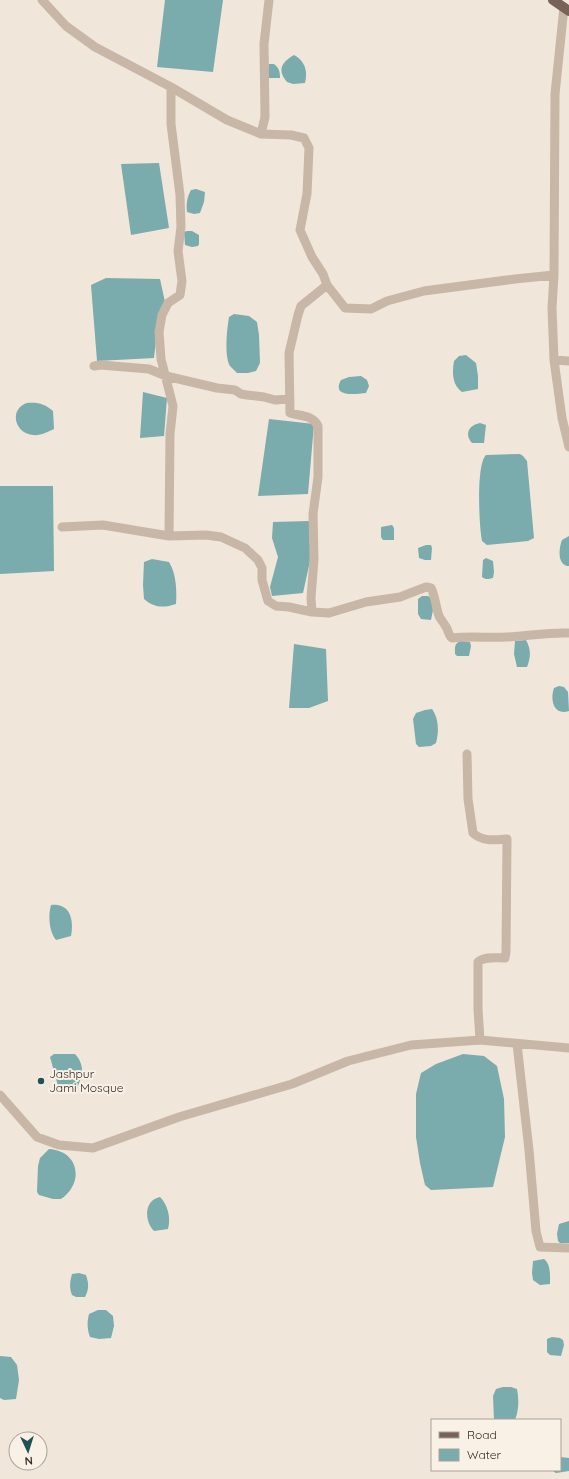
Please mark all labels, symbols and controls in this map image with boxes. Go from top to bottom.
place label: Jashpur Jami Mosque [49,1066,124,1095]
marker: Jashpur Jami Mosque [36,1076,46,1086]
legend [431,1419,561,1471]
text: Road [467,1427,497,1442]
north arrow [8,1431,48,1471]
text: Water [467,1447,502,1462]
text: N [24,1454,33,1468]

